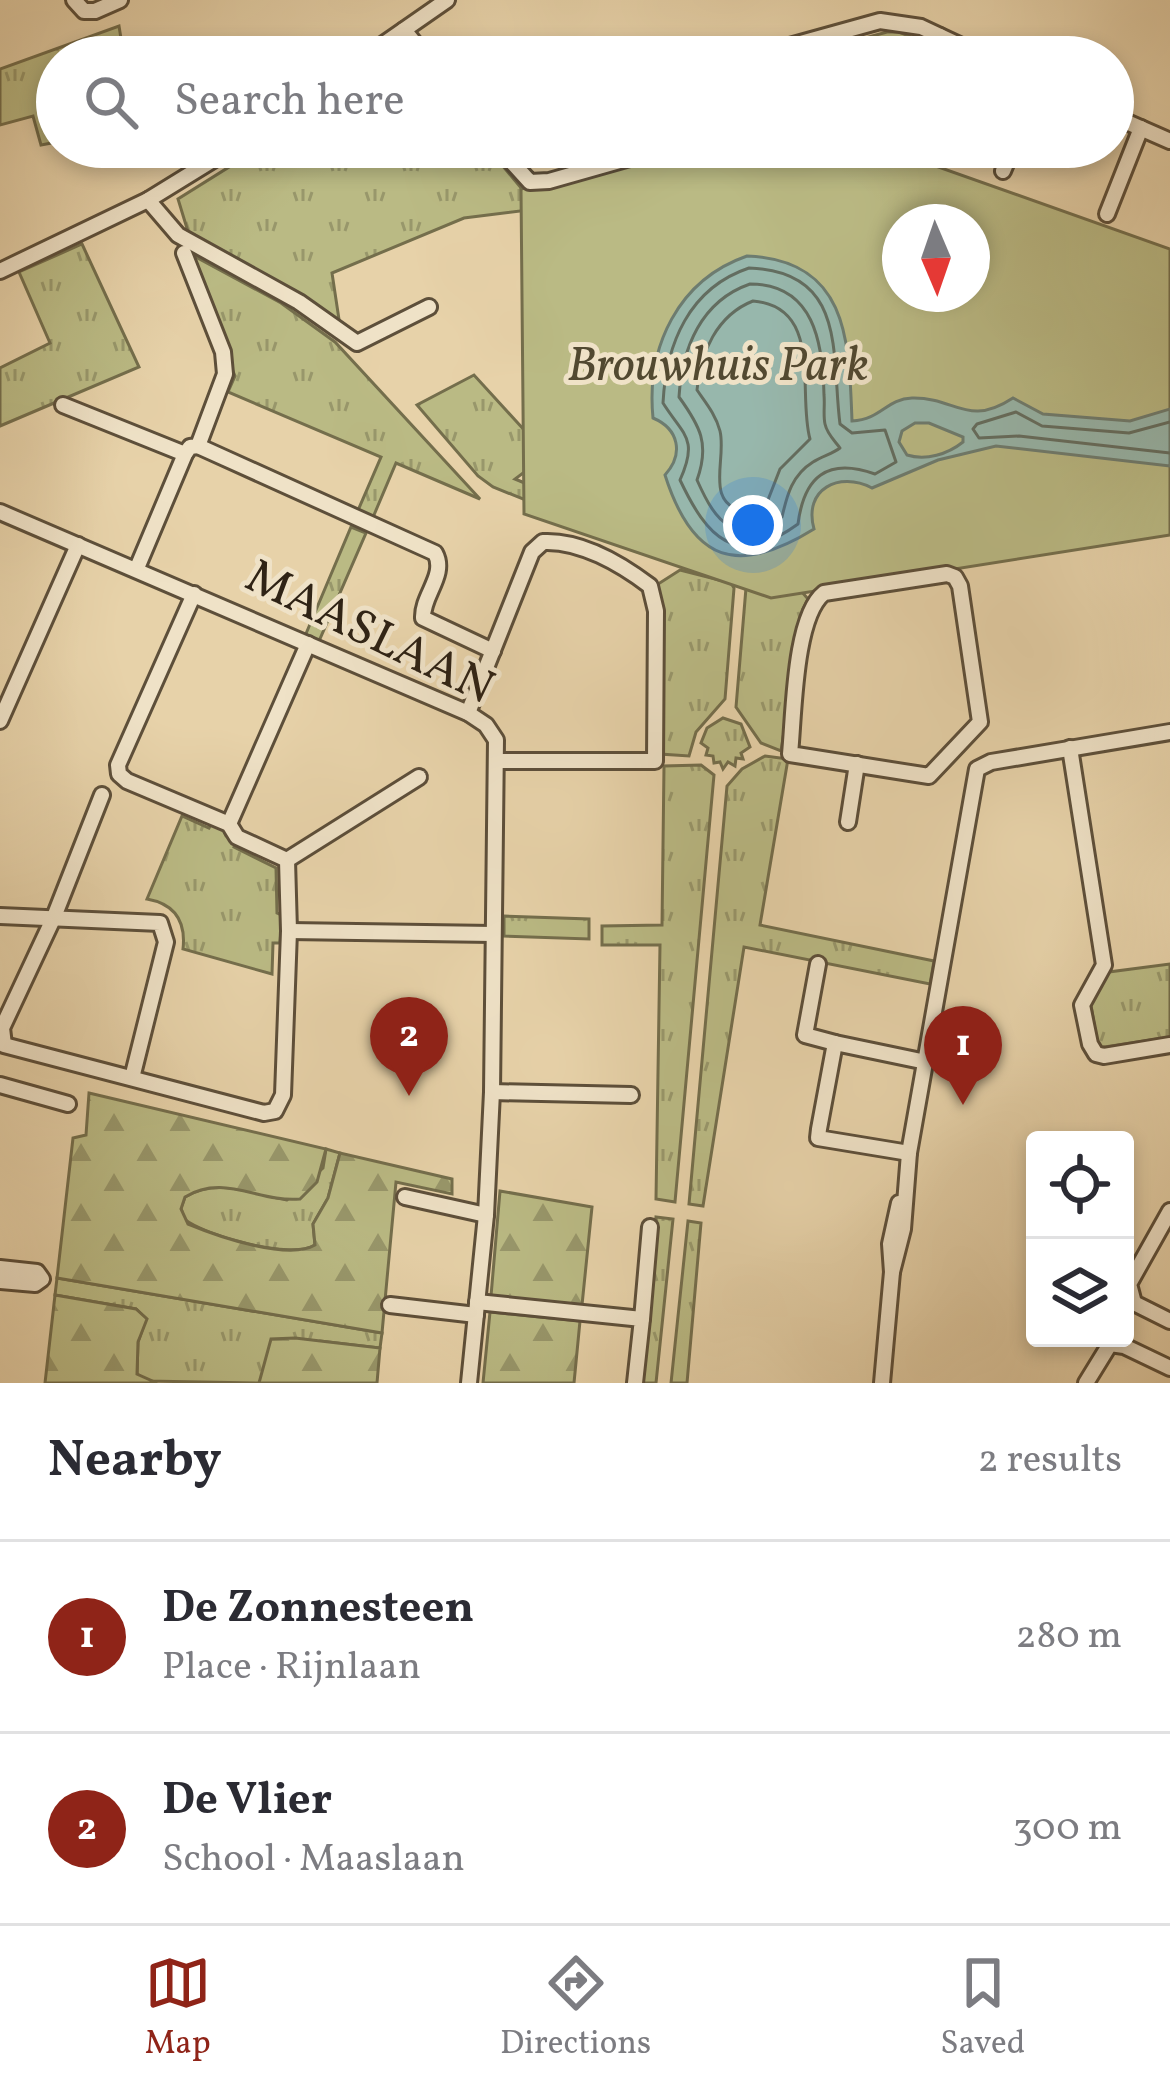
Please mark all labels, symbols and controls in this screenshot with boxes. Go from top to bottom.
search box [36,36,1134,168]
icon: search [78,69,144,135]
text: Search here [174,71,405,134]
north arrow [882,204,990,312]
park label: Brouwhuis Park [567,334,869,401]
your location [723,495,783,555]
street label: MAASLAAN [233,545,505,723]
pin: 2 [370,997,448,1096]
pin: 1 [924,1006,1002,1105]
map controls [1026,1131,1134,1347]
button: locate [1026,1131,1134,1239]
button: layers [1026,1239,1134,1347]
text: Nearby [48,1426,222,1497]
text: 2 results [978,1434,1122,1488]
text: De Zonnesteen [162,1578,474,1641]
text: 1 [79,1610,95,1664]
text: 280 m [1015,1610,1122,1664]
text: Place · Rijnlaan [162,1641,421,1695]
text: De Vlier [162,1770,332,1833]
text: 2 [77,1802,97,1856]
text: 300 m [1013,1802,1122,1856]
text: School · Maaslaan [162,1833,465,1887]
tab: Map [145,1950,211,2068]
tab: Directions [500,1950,651,2068]
tab: Saved [940,1950,1025,2068]

